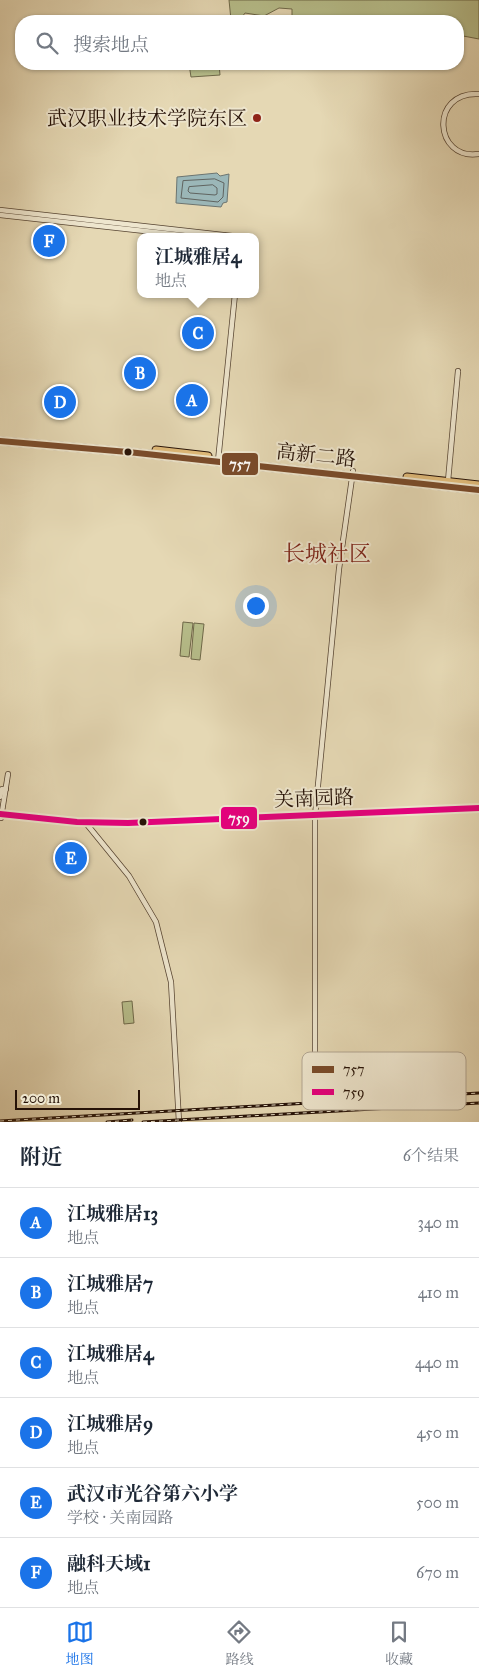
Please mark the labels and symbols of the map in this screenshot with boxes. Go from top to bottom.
place label: 武汉职业技术学院东区 [47,106,247,130]
marker: 武汉职业技术学院东区 [251,112,263,124]
pin: F [33,222,65,260]
pin: C [182,314,214,352]
pin: B [124,354,156,392]
pin: A [176,381,208,419]
pin: D [44,383,76,421]
street label: 高新二路 [275,439,357,471]
unlabelled marker [123,447,133,457]
line badge: 757 [221,452,259,476]
text: 757 [229,456,251,473]
district label: 长城社区 [283,540,371,567]
your location [243,593,269,619]
street label: 关南园路 [274,785,354,811]
line badge: 759 [220,806,258,830]
text: 759 [228,810,250,828]
unlabelled marker [138,817,148,827]
pin: E [55,839,87,877]
legend [302,1052,466,1110]
text: 757 [343,1061,364,1078]
text: 759 [343,1084,365,1101]
scale bar [15,1087,140,1110]

